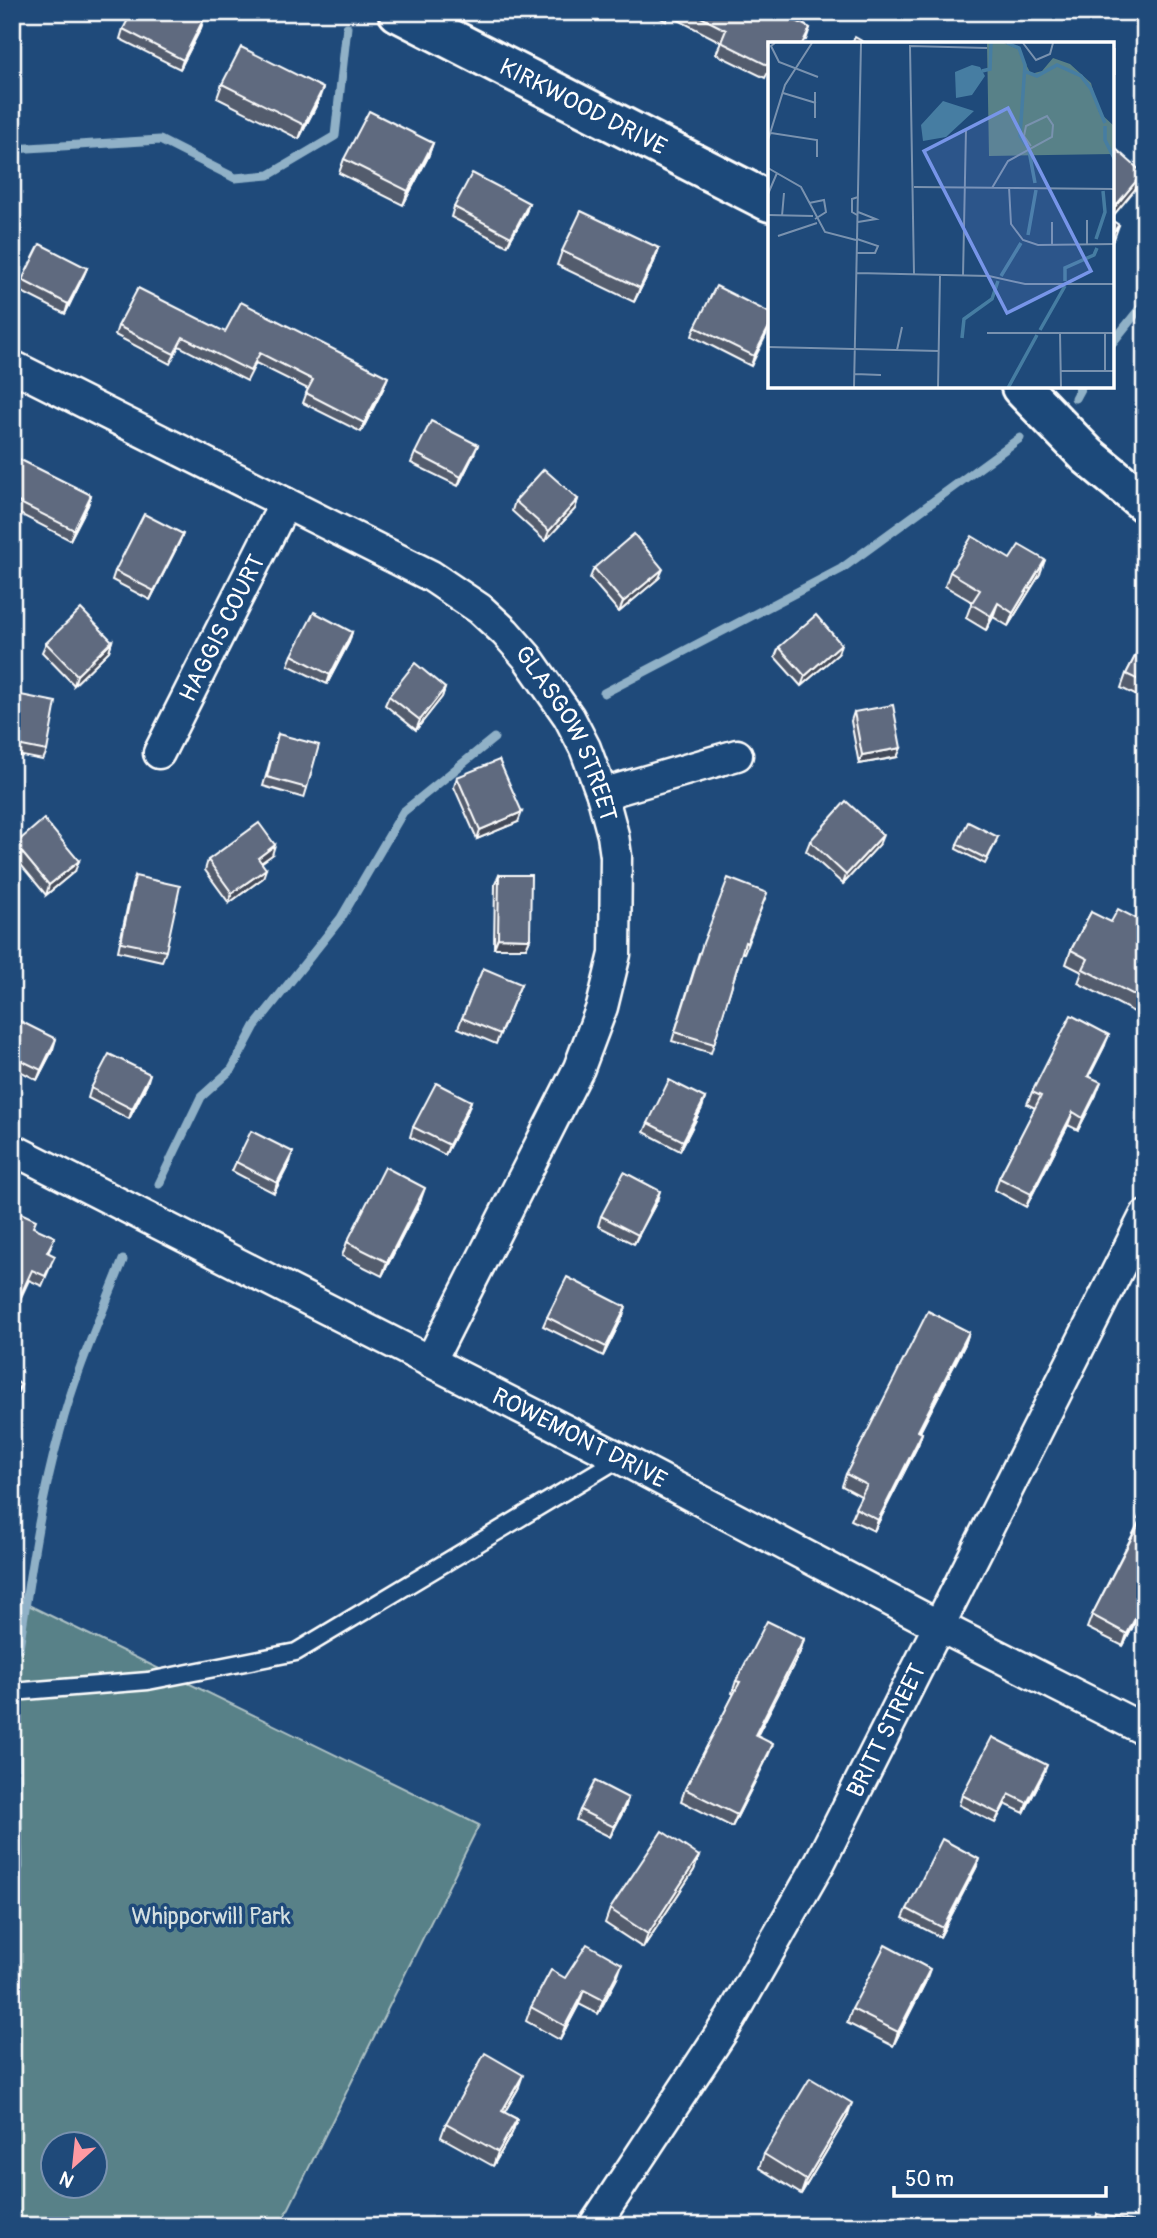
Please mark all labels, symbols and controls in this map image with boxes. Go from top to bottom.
inset map [768,42,1115,388]
street label: KIRKWOOD DRIVE [495,52,671,162]
street label: HAGGIS COURT [173,550,272,707]
street label: GLASGOW STREET [509,640,623,824]
street label: ROWEMONT DRIVE [487,1382,672,1495]
street label: BRITT STREET [841,1659,932,1802]
park label: Whipporwill Park [131,1902,291,1931]
north arrow [38,2130,108,2200]
scale bar [894,2154,1106,2198]
text: N [55,2166,78,2193]
text: 50 m [905,2166,954,2193]

